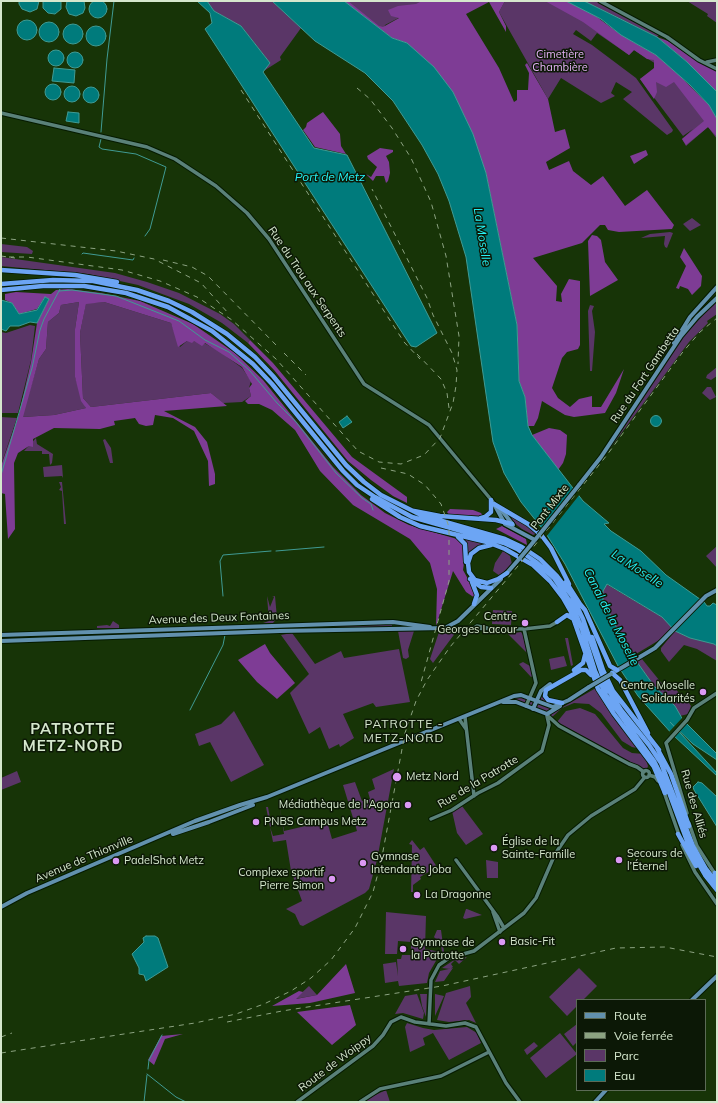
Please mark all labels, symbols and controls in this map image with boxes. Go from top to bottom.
park label: Cimetière Chambière [532,48,588,74]
water label: Port de Metz [295,170,365,184]
water label: La Moselle [470,207,494,267]
street label: Rue du Trou aux Serpents [265,224,349,340]
street label: Rue du Fort Gambetta [608,325,682,425]
street label: Pont Mixte [528,482,572,532]
water label: La Moselle [608,547,666,591]
water label: Canal de la Moselle [580,566,642,668]
street label: Avenue des Deux Fontaines [148,609,290,627]
place label: Centre Georges Lacour [437,610,517,636]
marker: Centre Georges Lacour [520,618,530,628]
place label: Centre Moselle Solidarités [620,679,695,705]
marker: Centre Moselle Solidarités [698,687,708,697]
district label: PATROTTE - METZ-NORD [364,717,444,745]
district label: PATROTTE METZ-NORD [23,720,123,755]
street label: Rue de la Patrotte [435,753,521,811]
street label: Rue des Alliés [678,768,710,840]
place label: Metz Nord [406,770,459,784]
marker: Metz Nord [391,771,403,783]
place label: Médiathèque de l'Agora [279,798,400,812]
marker: Médiathèque de l'Agora [403,800,413,810]
place label: PNBS Campus Metz [264,815,366,829]
marker: PNBS Campus Metz [251,817,261,827]
street label: Avenue de Thionville [33,832,135,886]
place label: Église de la Sainte-Famille [502,835,575,861]
marker: Église de la Sainte-Famille [489,843,499,853]
place label: Secours de l’Éternel [627,847,683,873]
place label: Gymnase Intendants Joba [371,850,451,876]
place label: PadelShot Metz [124,854,204,868]
marker: Secours de l’Éternel [614,855,624,865]
marker: PadelShot Metz [111,856,121,866]
marker: Gymnase Intendants Joba [358,858,368,868]
place label: Complexe sportif Pierre Simon [238,866,324,892]
marker: Complexe sportif Pierre Simon [327,874,337,884]
place label: La Dragonne [425,888,491,902]
marker: La Dragonne [412,890,422,900]
place label: Basic-Fit [510,935,555,949]
place label: Gymnase de la Patrotte [411,936,474,962]
marker: Basic-Fit [497,937,507,947]
marker: Gymnase de la Patrotte [398,944,408,954]
legend [576,999,706,1091]
text: Route [614,1008,647,1023]
text: Voie ferrée [614,1028,673,1043]
street label: Route de Woippy [296,1031,374,1095]
text: Parc [614,1048,639,1063]
text: Eau [614,1068,635,1083]

